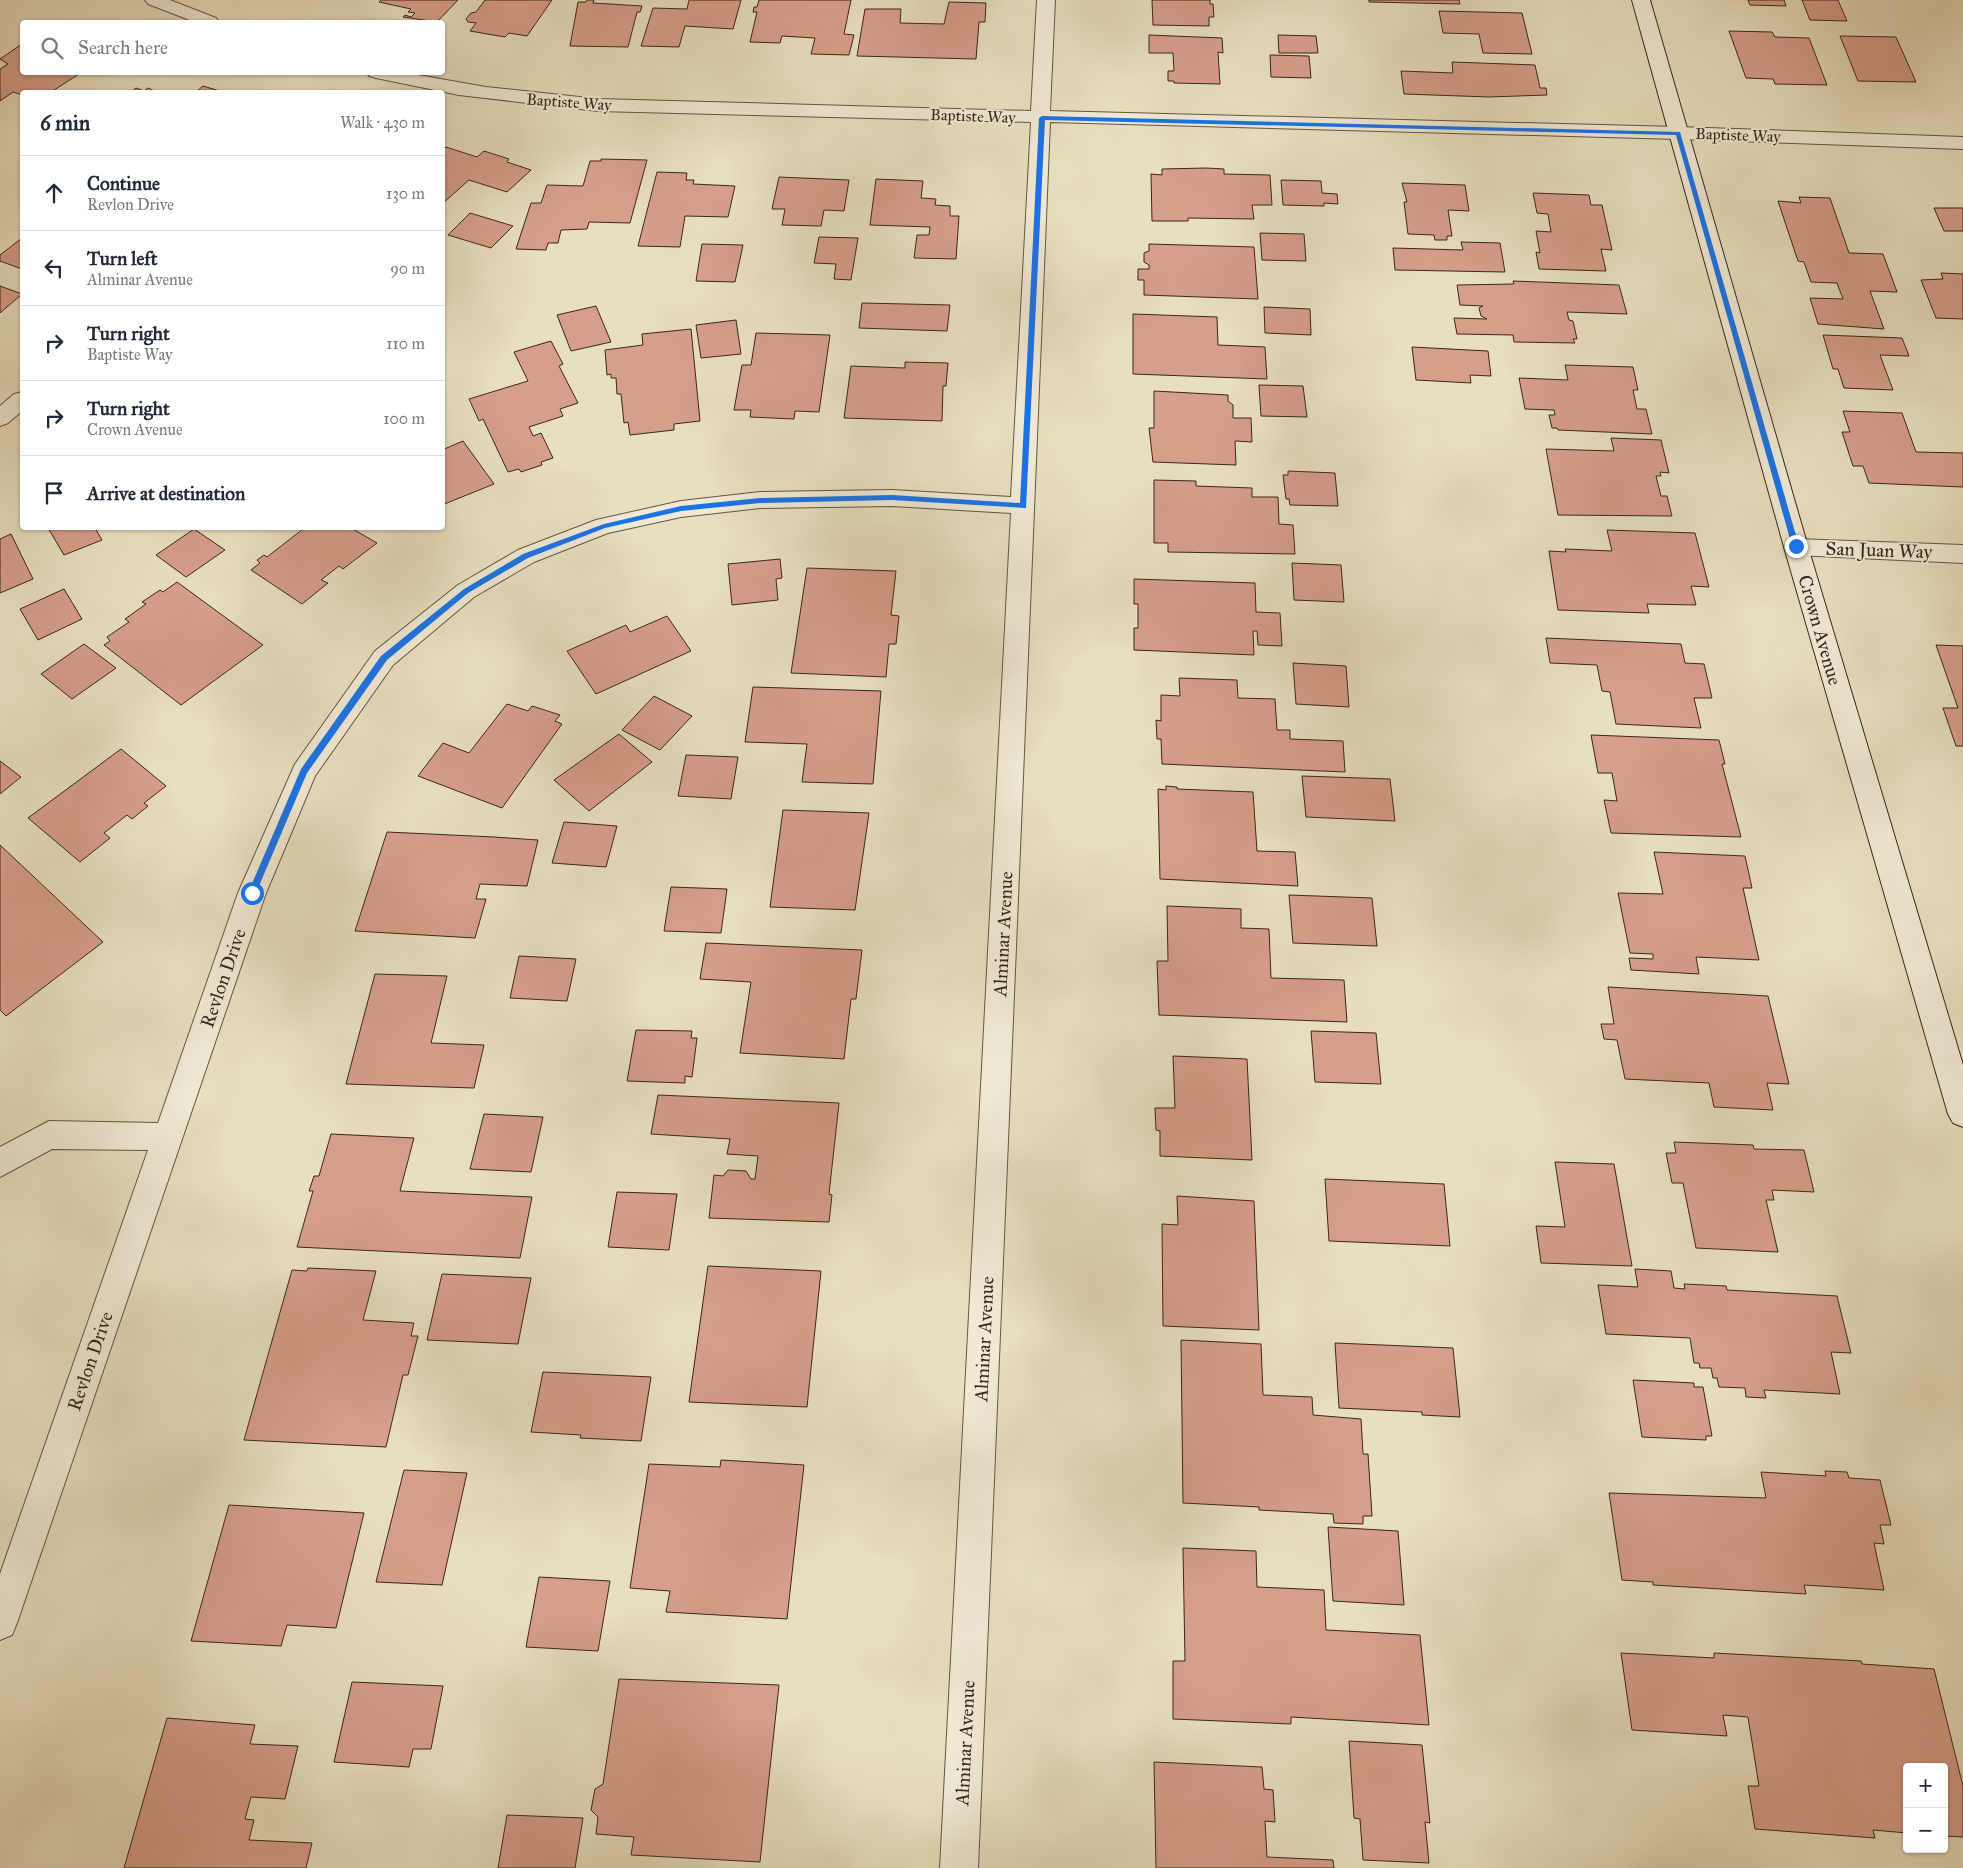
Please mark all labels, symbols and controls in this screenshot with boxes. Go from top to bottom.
search box [20,20,445,75]
icon: search [38,34,66,62]
text: Search here [78,36,168,59]
street label: Baptiste Way [526,90,613,114]
street label: Baptiste Way [930,105,1017,127]
text: 6 min [40,110,90,136]
text: Walk · 430 m [340,113,425,132]
street label: Baptiste Way [1695,124,1782,146]
text: Continue [87,172,160,195]
icon: ahead [40,179,68,207]
text: 130 m [386,184,425,203]
text: Revlon Drive [87,195,174,214]
text: Turn left [87,247,157,270]
icon: left [40,254,68,282]
text: 90 m [390,259,425,278]
text: Alminar Avenue [87,270,193,289]
text: Turn right [87,322,170,345]
icon: right [40,329,68,357]
text: 110 m [386,334,425,353]
text: Baptiste Way [87,345,173,364]
text: Turn right [87,397,170,420]
icon: right [40,404,68,432]
text: 100 m [383,409,425,428]
text: Crown Avenue [87,420,183,439]
icon: arrive [40,479,68,507]
text: Arrive at destination [87,482,245,505]
route end [1785,535,1808,558]
street label: San Juan Way [1825,537,1934,564]
street label: Crown Avenue [1793,572,1847,688]
street label: Alminar Avenue [988,871,1018,998]
route start [241,882,264,905]
street label: Revlon Drive [195,925,251,1031]
street label: Alminar Avenue [969,1276,999,1403]
street label: Revlon Drive [62,1308,118,1414]
street label: Alminar Avenue [950,1680,980,1807]
map controls [1903,1763,1948,1853]
button: + [1903,1763,1948,1808]
button: − [1903,1808,1948,1853]

